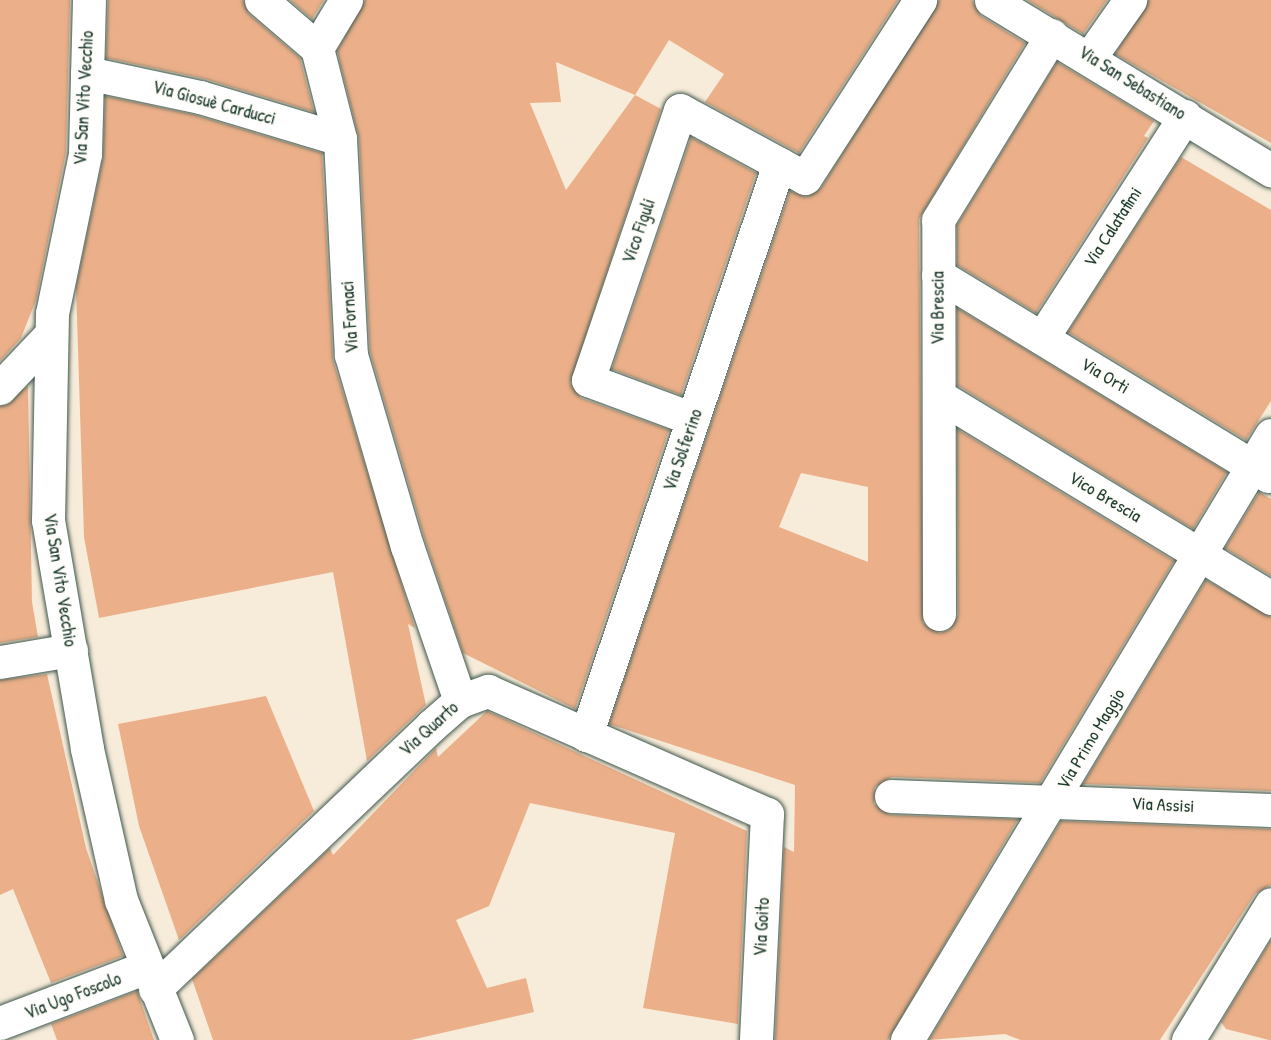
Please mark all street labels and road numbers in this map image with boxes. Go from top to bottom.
street label: Via San Vito Vecchio [70,30,98,166]
street label: Via San Sebastiano [1074,41,1190,125]
street label: Via Giosuè Carducci [150,76,278,130]
street label: Via Calatafimi [1079,183,1147,271]
street label: Vico Figuli [618,196,660,266]
street label: Via Brescia [927,271,949,345]
street label: Via Fornaci [337,280,363,354]
street label: Via Orti [1077,353,1133,399]
street label: Via Solferino [659,406,707,494]
street label: Vico Brescia [1065,467,1145,527]
street label: Via San Vito Vecchio [39,512,81,648]
street label: Via Primo Maggio [1052,685,1130,793]
street label: Via Quarto [395,697,463,761]
street label: Via Assisi [1131,793,1195,817]
street label: Via Goito [750,897,774,957]
street label: Via Ugo Foscolo [22,968,124,1024]

